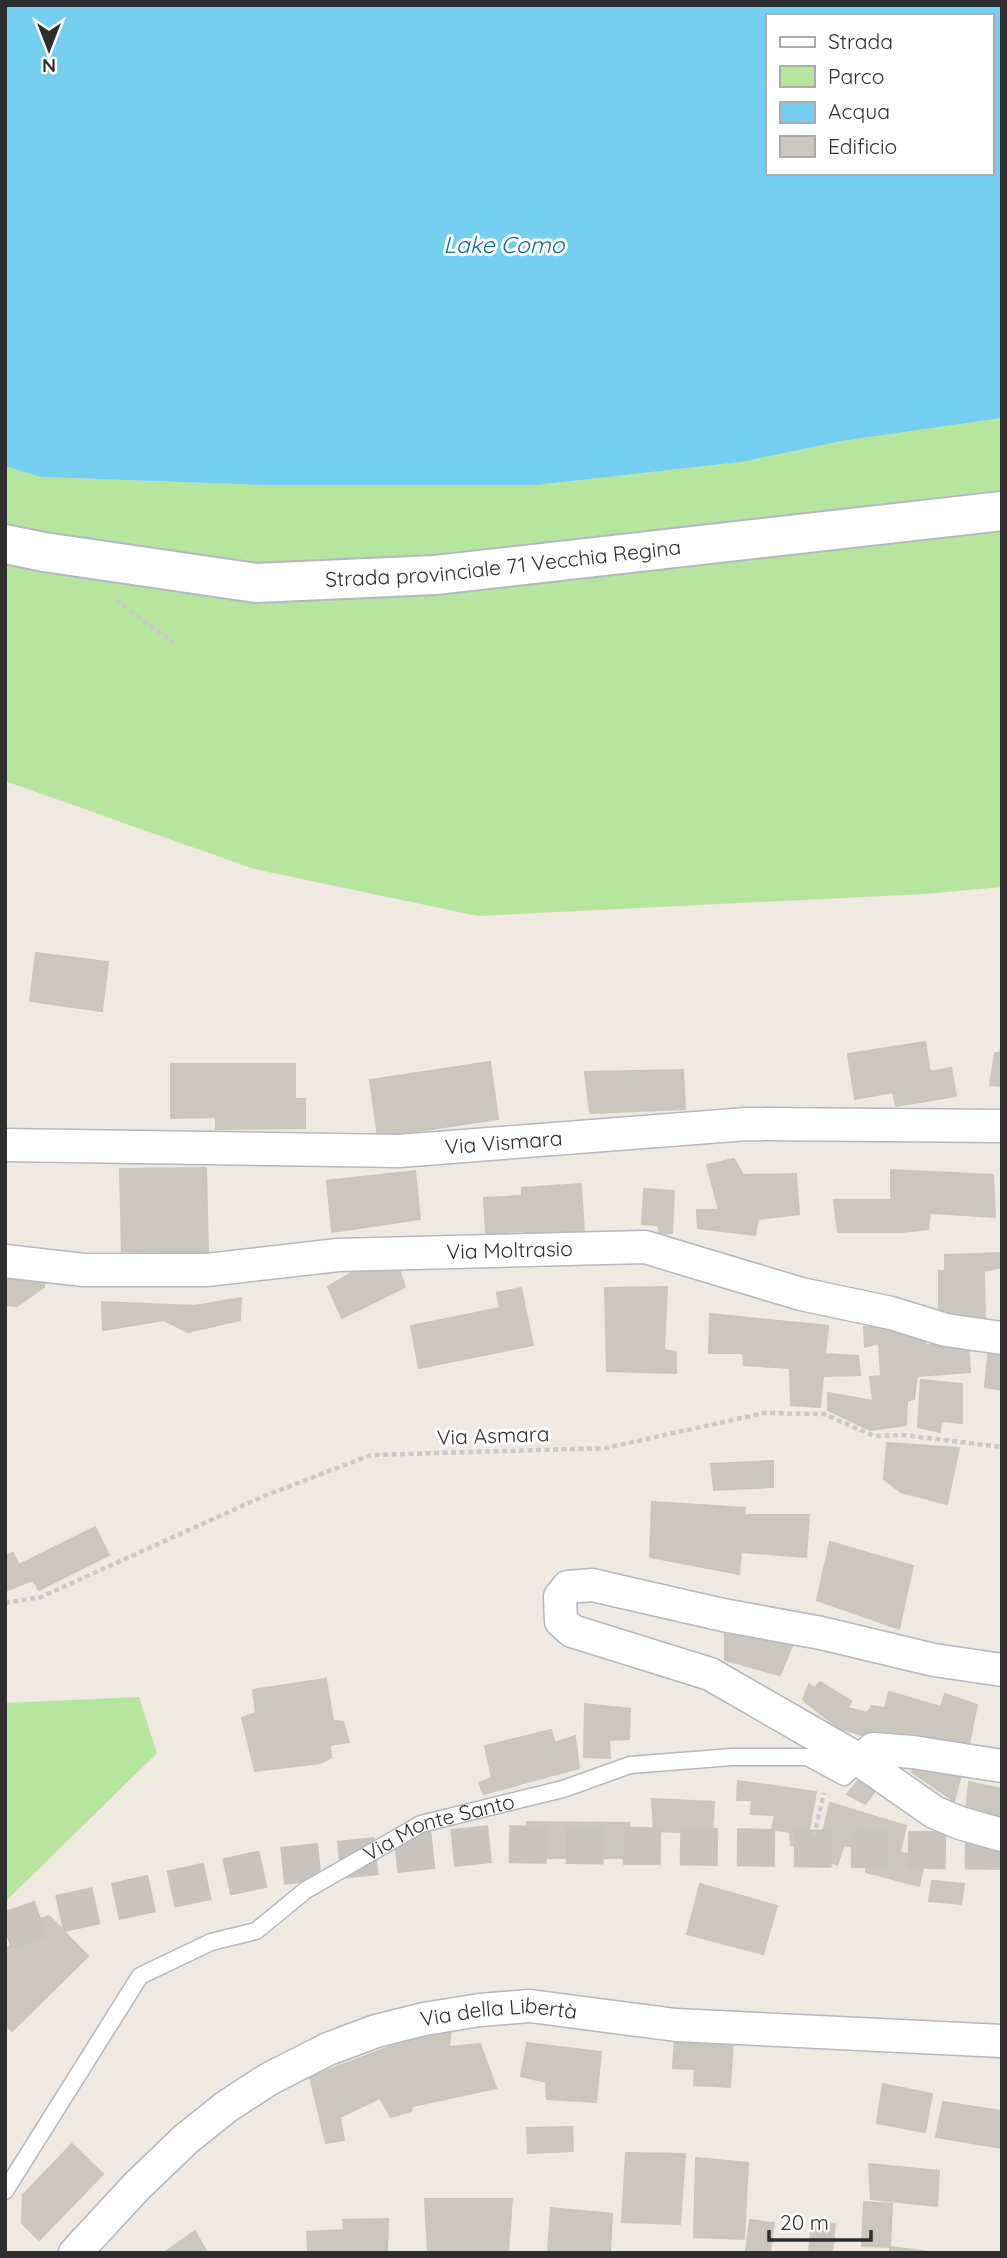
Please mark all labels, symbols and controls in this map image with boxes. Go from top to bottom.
north arrow [14,14,84,84]
legend [766,14,993,175]
text: Strada [828,28,893,54]
text: N [42,54,56,78]
text: Parco [828,63,884,89]
text: Acqua [828,98,890,124]
text: Edificio [828,133,897,159]
water label: Lake Como [443,230,566,259]
street label: Strada provinciale 71 Vecchia Regina [325,533,682,592]
street label: Via Vismara [444,1124,563,1159]
street label: Via Moltrasio [446,1235,573,1264]
street label: Via Asmara [436,1420,550,1450]
street label: Via Monte Santo [358,1787,517,1866]
street label: Via della Libertà [418,1991,579,2031]
scale bar [769,2198,870,2242]
text: 20 m [780,2209,829,2235]

